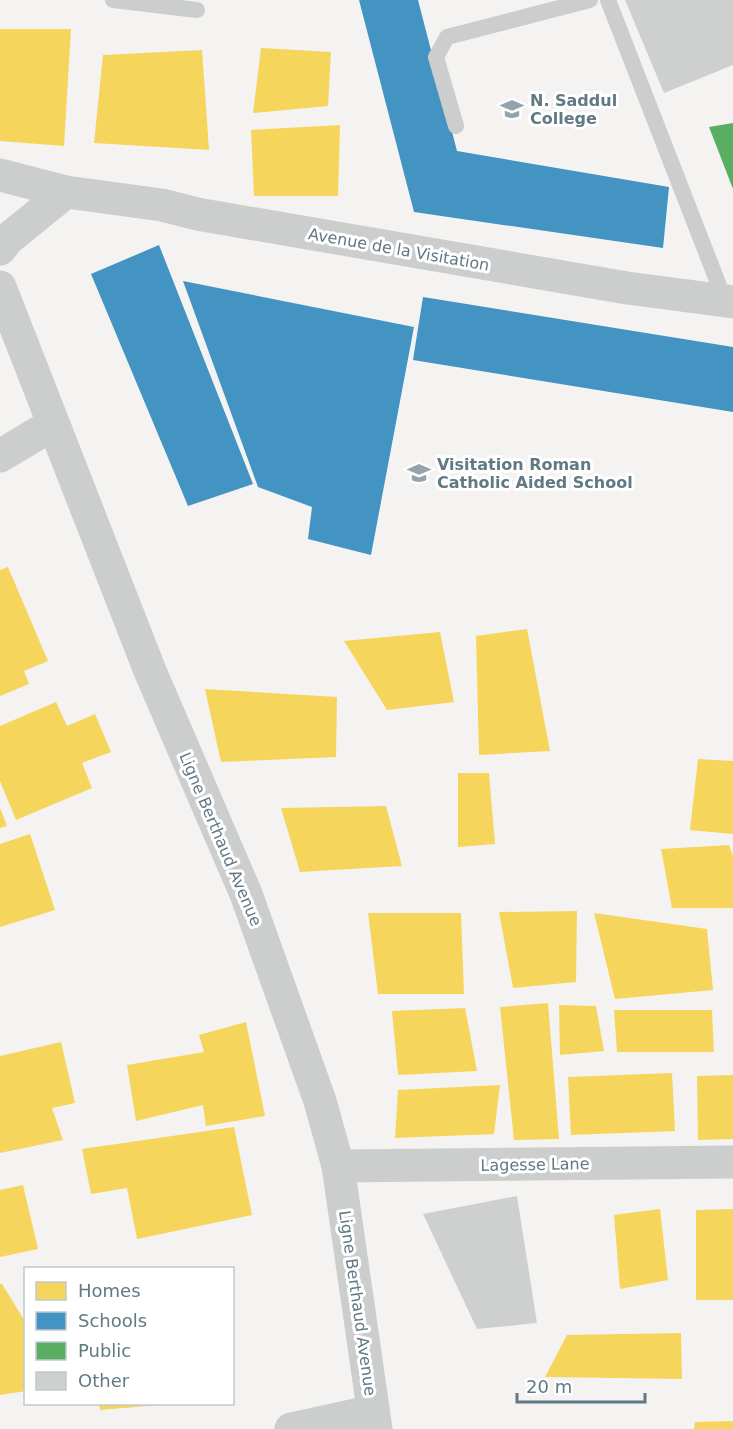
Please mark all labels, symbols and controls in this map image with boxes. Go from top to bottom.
place label: N. Saddul College [530,91,617,128]
school or university icon: N. Saddul College [499,96,525,122]
street label: Avenue de la Visitation [307,224,491,275]
place label: Visitation Roman Catholic Aided School [437,455,633,492]
school or university icon: Visitation Roman Catholic Aided School [406,460,432,486]
street label: Ligne Berthaud Avenue [175,749,266,929]
street label: Lagesse Lane [480,1154,590,1175]
street label: Ligne Berthaud Avenue [335,1209,380,1397]
legend [24,1267,234,1405]
text: Homes [78,1280,141,1301]
text: Schools [78,1310,147,1331]
text: Public [78,1340,131,1361]
scale bar [517,1366,644,1404]
text: Other [78,1370,130,1391]
text: 20 m [526,1376,572,1397]

